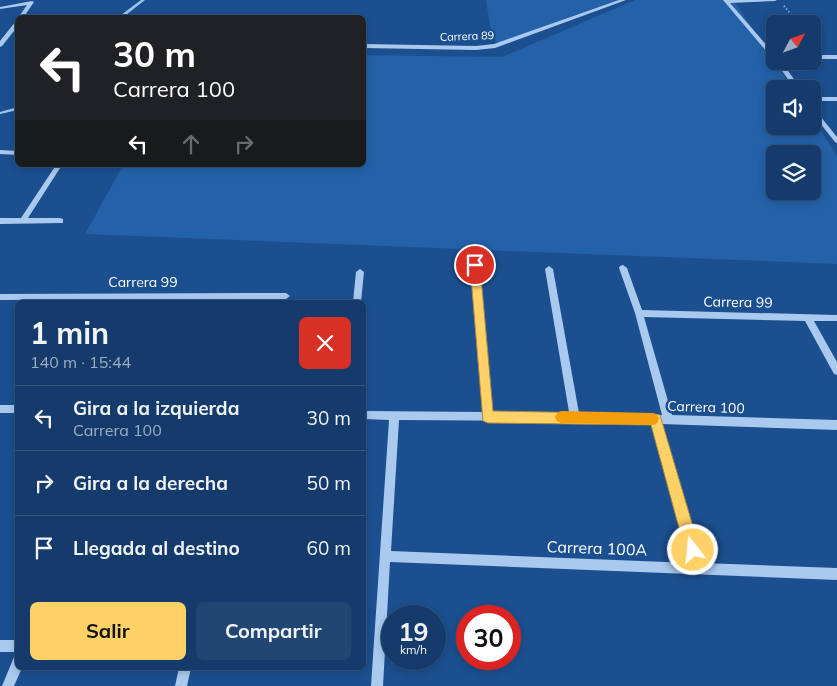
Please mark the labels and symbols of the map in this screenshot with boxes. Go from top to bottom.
north arrow [766,15,821,70]
street label: Carrera 89 [440,28,494,44]
pin [454,244,496,286]
street label: Carrera 99 [108,273,178,291]
street label: Carrera 99 [703,292,773,312]
street label: Carrera 100 [667,397,745,417]
position arrow [666,523,718,575]
street label: Carrera 100A [546,536,648,560]
speed limit sign: 30 [456,605,521,670]

